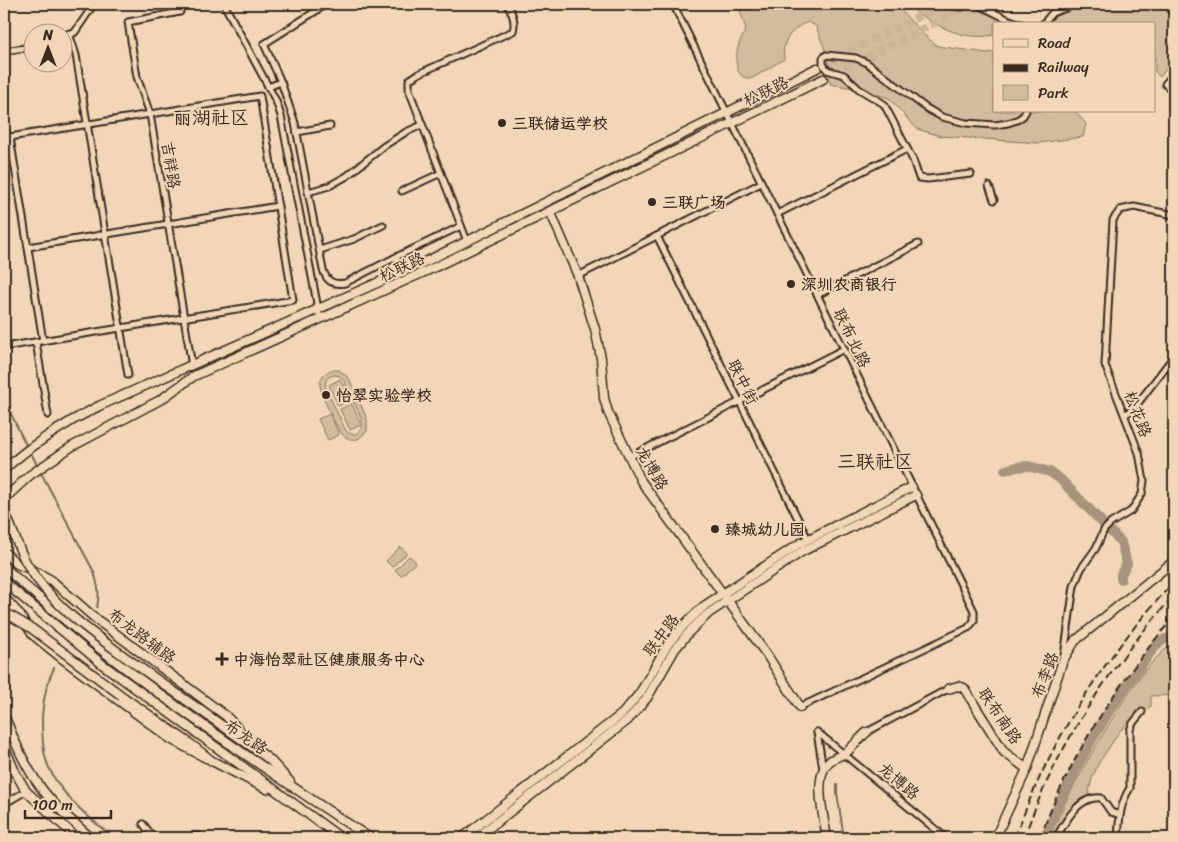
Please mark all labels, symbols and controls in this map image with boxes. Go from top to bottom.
north arrow [22,22,72,72]
legend [993,22,1156,112]
text: N [42,23,53,48]
text: Road [1038,30,1071,56]
text: Railway [1038,54,1089,80]
street label: 松联路 [738,67,794,115]
text: Park [1038,80,1069,106]
district label: 丽湖社区 [173,101,249,134]
place label: 三联储运学校 [512,109,608,138]
marker: 三联储运学校 [496,117,508,129]
street label: 吉祥路 [153,139,189,191]
place label: 三联广场 [662,188,726,217]
marker: 三联广场 [646,196,658,208]
street label: 松联路 [374,244,430,290]
place label: 深圳农商银行 [801,270,897,299]
marker: 深圳农商银行 [785,278,797,290]
street label: 联布北路 [825,303,879,373]
street label: 联中街 [719,354,767,410]
place label: 怡翠实验学校 [336,381,432,410]
street label: 松花路 [1116,386,1160,442]
marker: 怡翠实验学校 [320,389,332,401]
street label: 龙博路 [627,440,677,496]
district label: 三联社区 [837,445,913,478]
place label: 臻城幼儿园 [725,515,805,544]
marker: 臻城幼儿园 [709,523,721,535]
street label: 布龙路辅路 [101,600,183,672]
street label: 联中路 [635,607,687,663]
place label: 中海怡翠社区健康服务中心 [233,645,425,674]
street label: 布李路 [1023,647,1067,703]
marker: 中海怡翠社区健康服务中心 [215,652,229,666]
street label: 联布南路 [970,681,1030,751]
street label: 布龙路 [218,711,274,763]
street label: 龙博路 [871,754,927,808]
scale bar [25,787,111,819]
text: 100 m [32,792,73,818]

